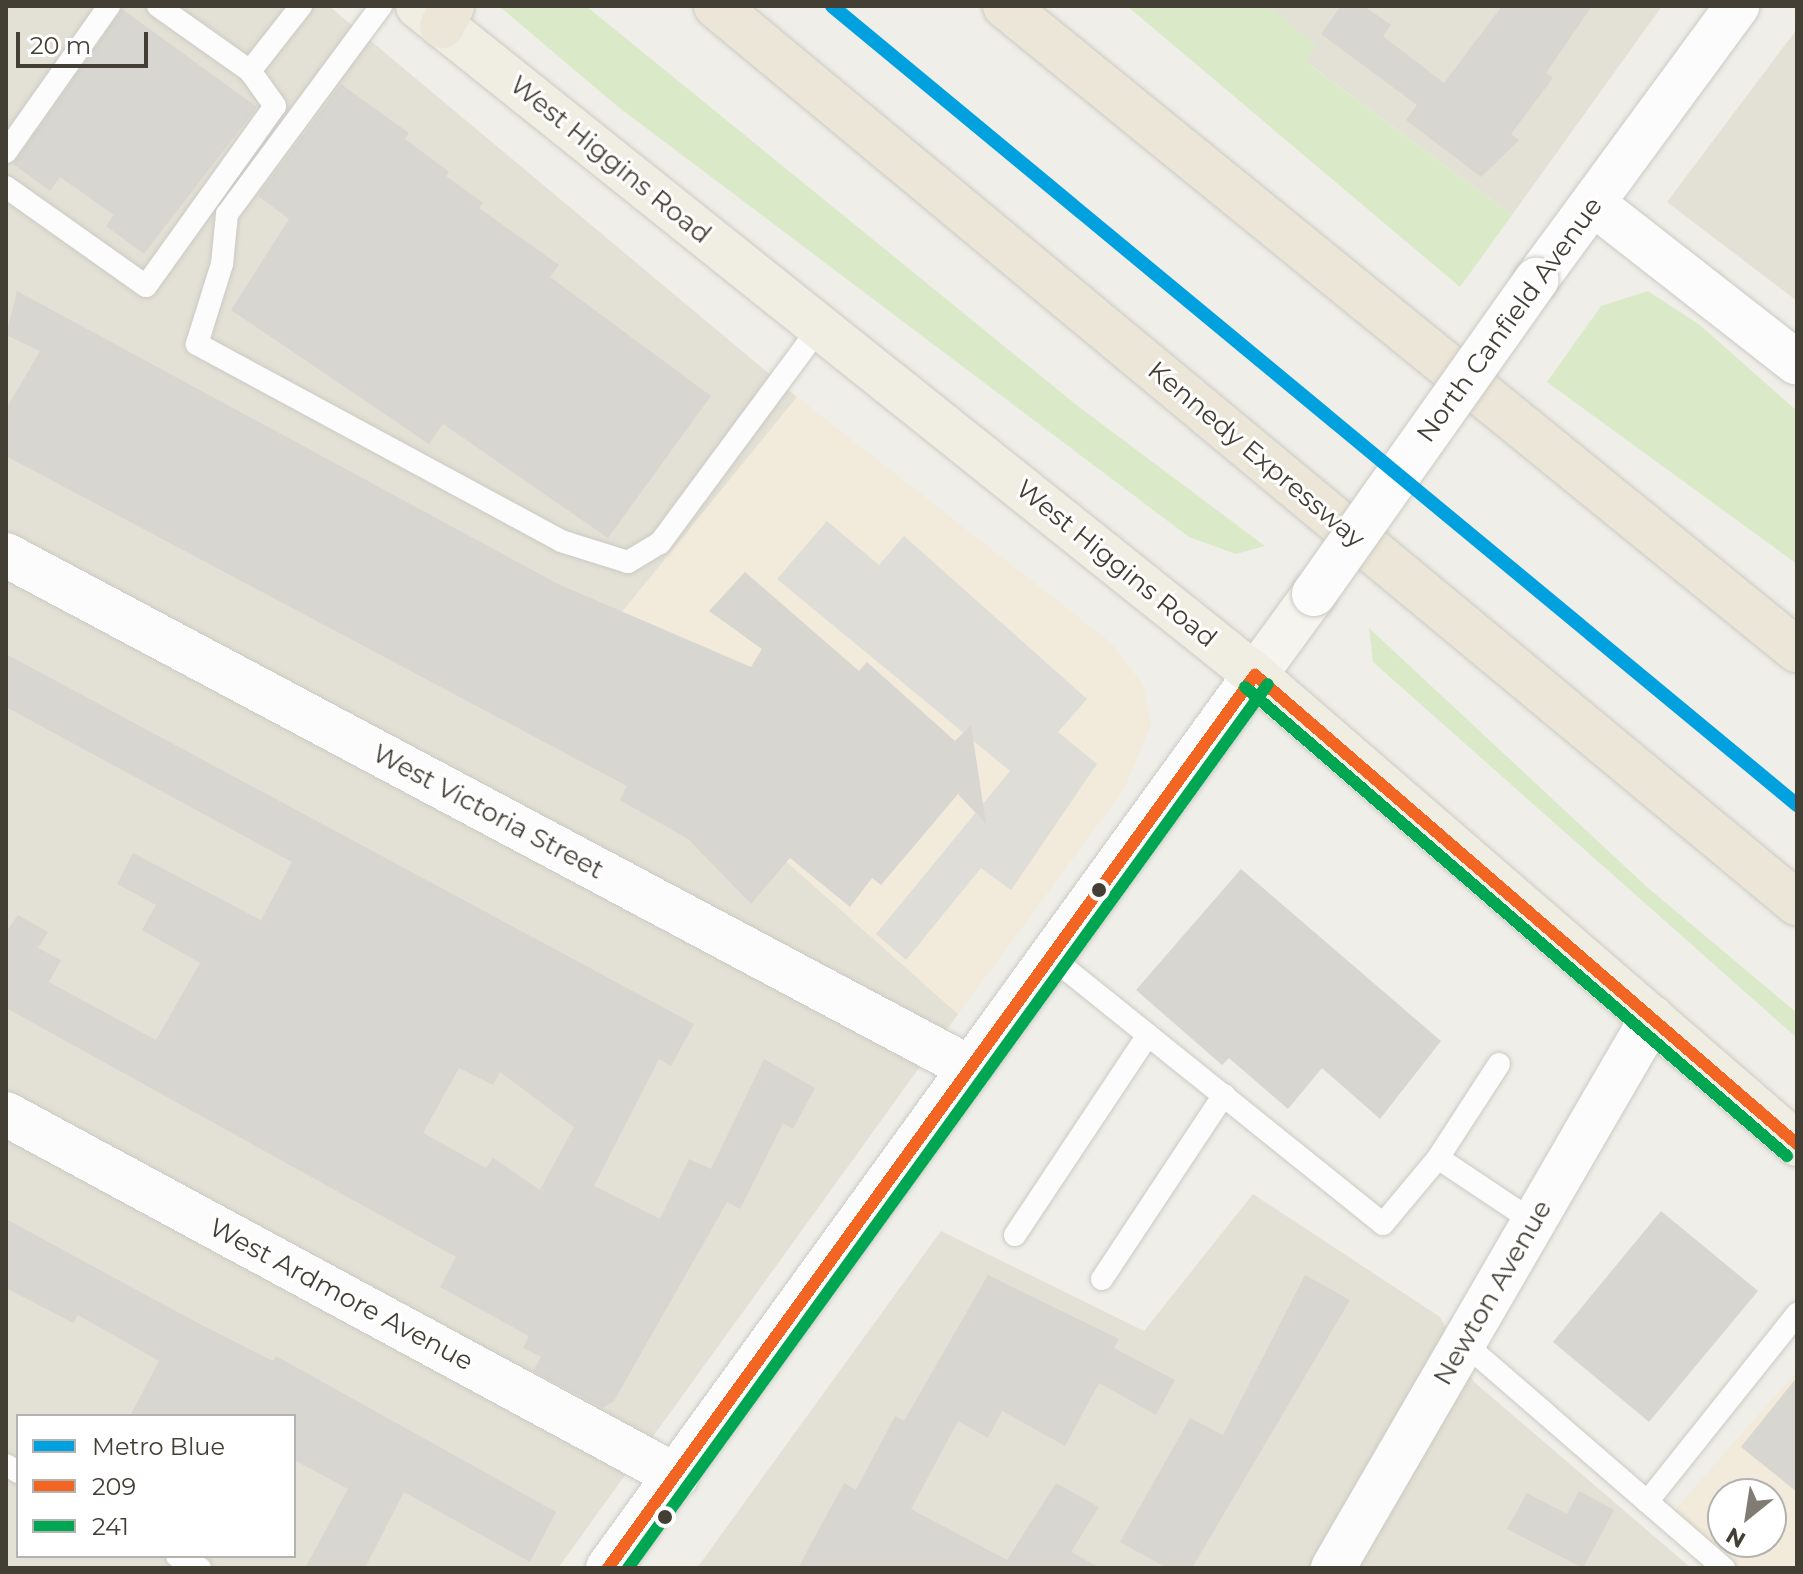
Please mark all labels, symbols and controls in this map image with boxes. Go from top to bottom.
scale bar [20,16,152,66]
text: 20 m [30,31,91,60]
street label: West Higgins Road [503,70,717,250]
street label: North Canfield Avenue [1411,191,1609,449]
street label: Kennedy Expressway [1141,355,1371,555]
street label: West Higgins Road [1009,474,1223,654]
street label: West Victoria Street [367,738,609,886]
unlabelled marker [1091,882,1107,898]
street label: Newton Avenue [1427,1195,1559,1391]
street label: West Ardmore Avenue [204,1212,478,1378]
legend [16,1414,296,1558]
text: Metro Blue [92,1432,225,1461]
text: 209 [92,1472,136,1501]
north arrow [1707,1478,1787,1558]
unlabelled marker [657,1509,673,1525]
text: 241 [92,1512,129,1541]
text: N [1721,1521,1750,1554]

